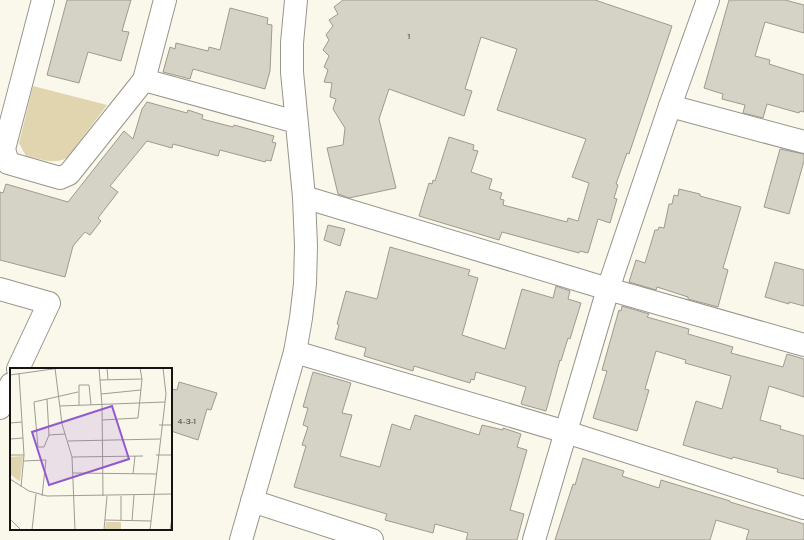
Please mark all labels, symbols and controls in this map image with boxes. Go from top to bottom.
house number: 1 [407,31,411,41]
inset map [10,368,172,530]
house number: 4-3-1 [178,416,196,426]

